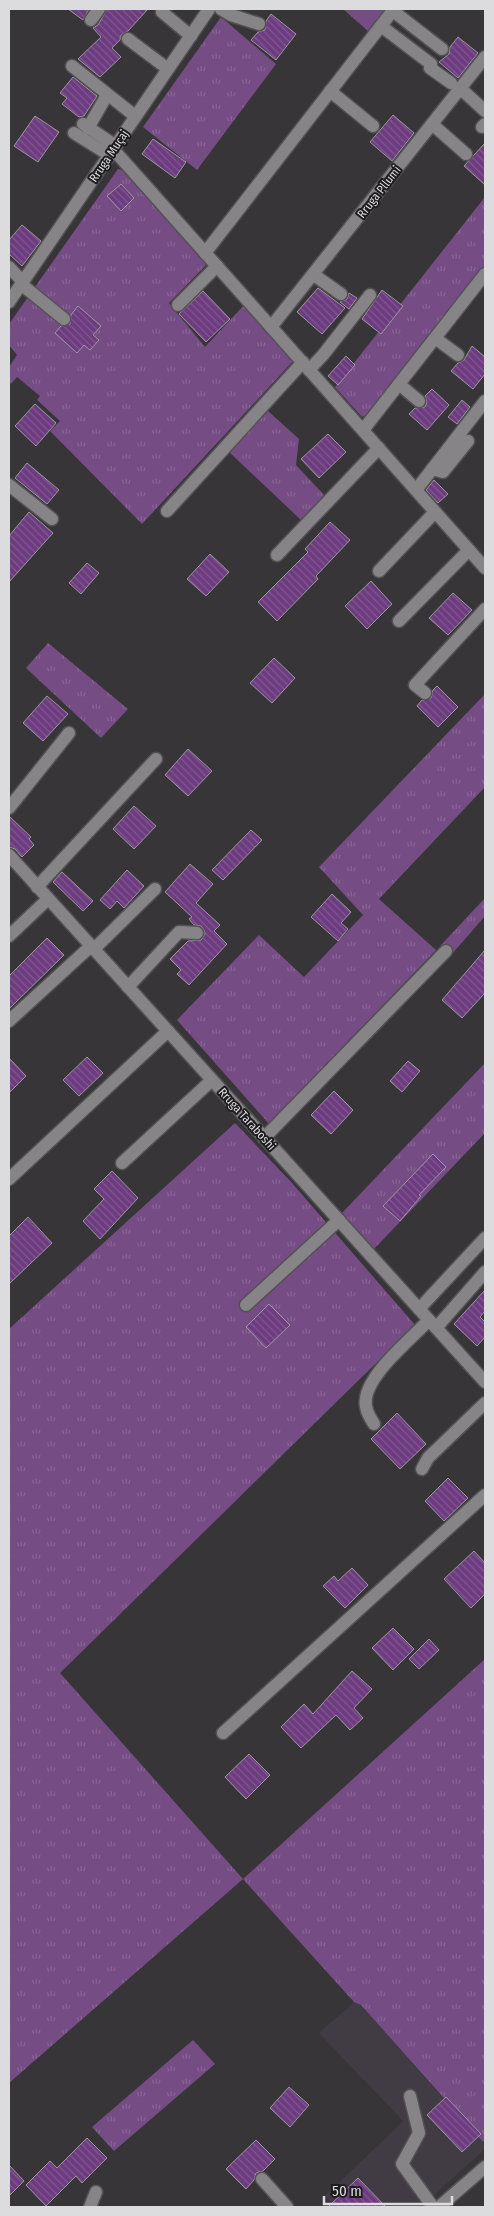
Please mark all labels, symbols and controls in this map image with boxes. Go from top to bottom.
street label: Rruga Muçaj [86,127,132,185]
street label: Rruga Pllumi [354,163,404,221]
street label: Rruga Taraboshi [215,1085,279,1153]
scale bar [324,2174,452,2206]
text: 50 m [332,2182,362,2200]

